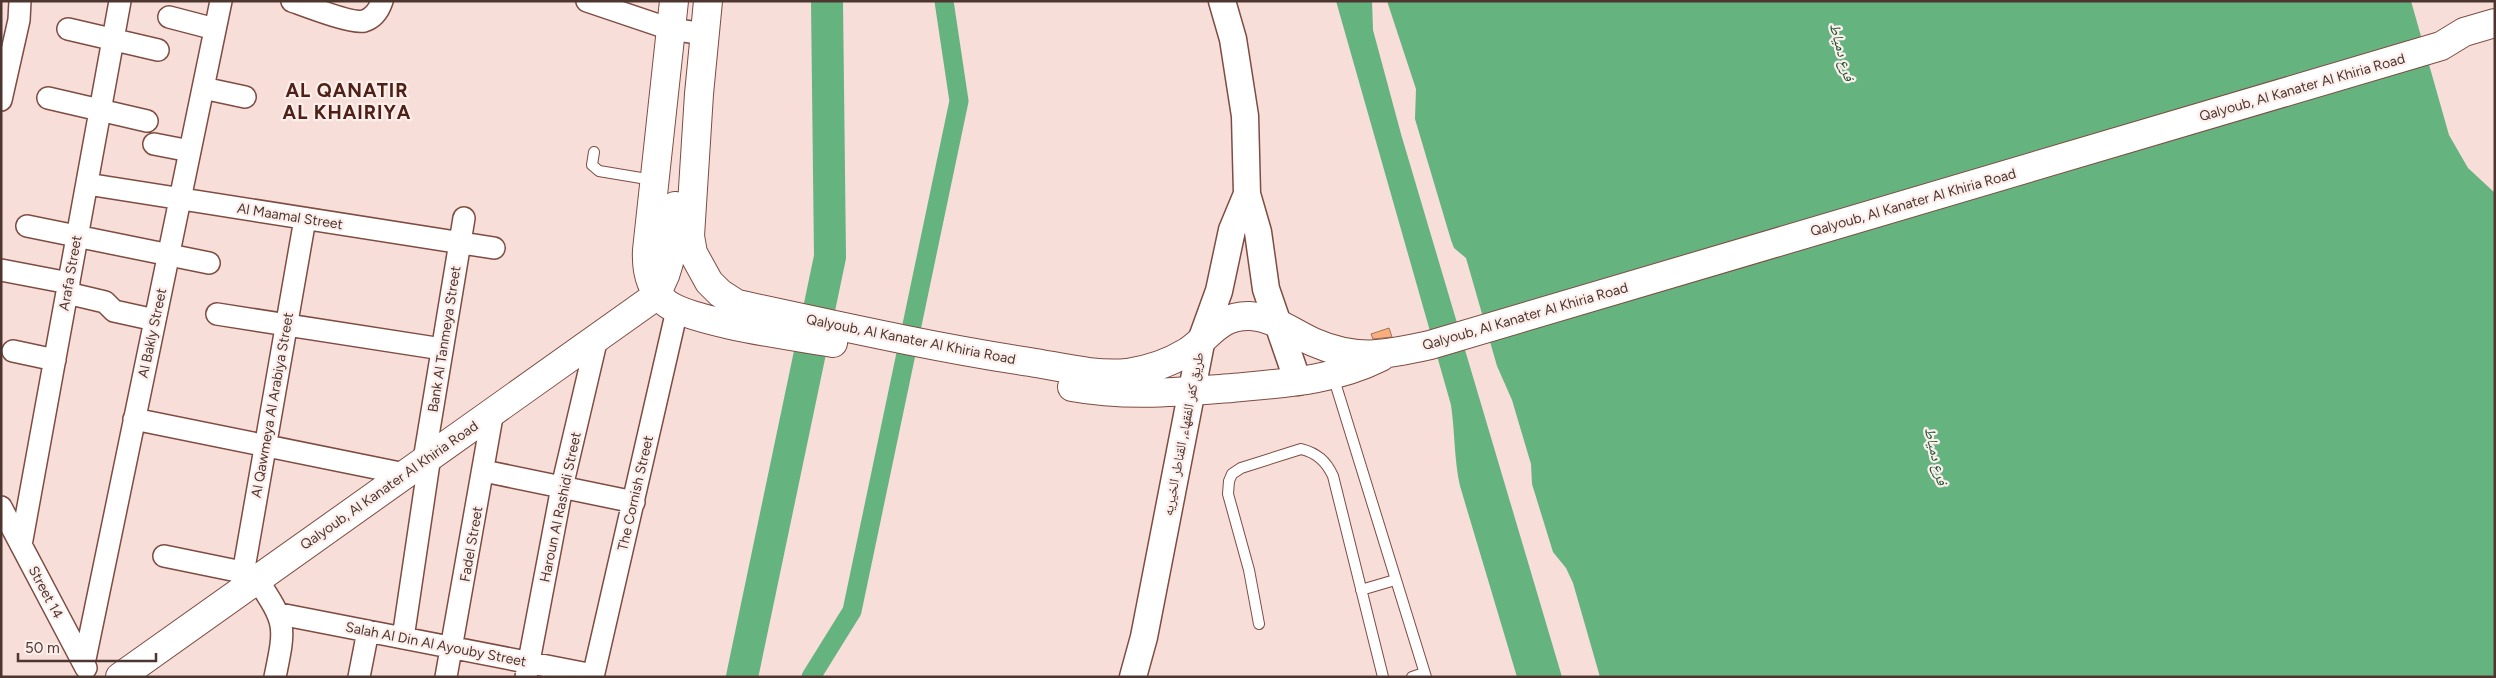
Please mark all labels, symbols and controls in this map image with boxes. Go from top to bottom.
water label: فرع دمياط [1825,21,1859,84]
street label: Qalyoub, Al Kanater Al Khiria Road [2197,50,2407,125]
district label: AL QANATIR AL KHAIRIYA [283,79,411,124]
street label: Qalyoub, Al Kanater Al Khiria Road [1808,165,2018,240]
street label: Al Maamal Street [236,200,344,233]
street label: Arafa Street [55,234,85,312]
street label: Bank Al Tanmeya Street [425,265,464,413]
street label: Qalyoub, Al Kanater Al Khiria Road [1420,279,1630,354]
street label: Al Bakly Street [135,287,170,380]
street label: Al Qawmeya Al Arabiya Street [248,311,297,499]
street label: Qalyoub, Al Kanater Al Khiria Road [805,311,1017,368]
street label: طريق كفر الفقهاء, القناطر الخيريه [1159,351,1209,518]
street label: Qalyoub, Al Kanater Al Khiria Road [297,417,481,554]
water label: فرع دمياط [1920,425,1952,488]
street label: Haroun Al Rashidi Street [536,430,585,584]
street label: The Cornish Street [614,434,657,552]
street label: Fadel Street [457,505,486,583]
street label: Street 14 [25,563,67,622]
street label: Salah Al Din Al Ayouby Street [344,619,528,670]
scale bar [18,630,155,662]
text: 50 m [25,639,60,657]

